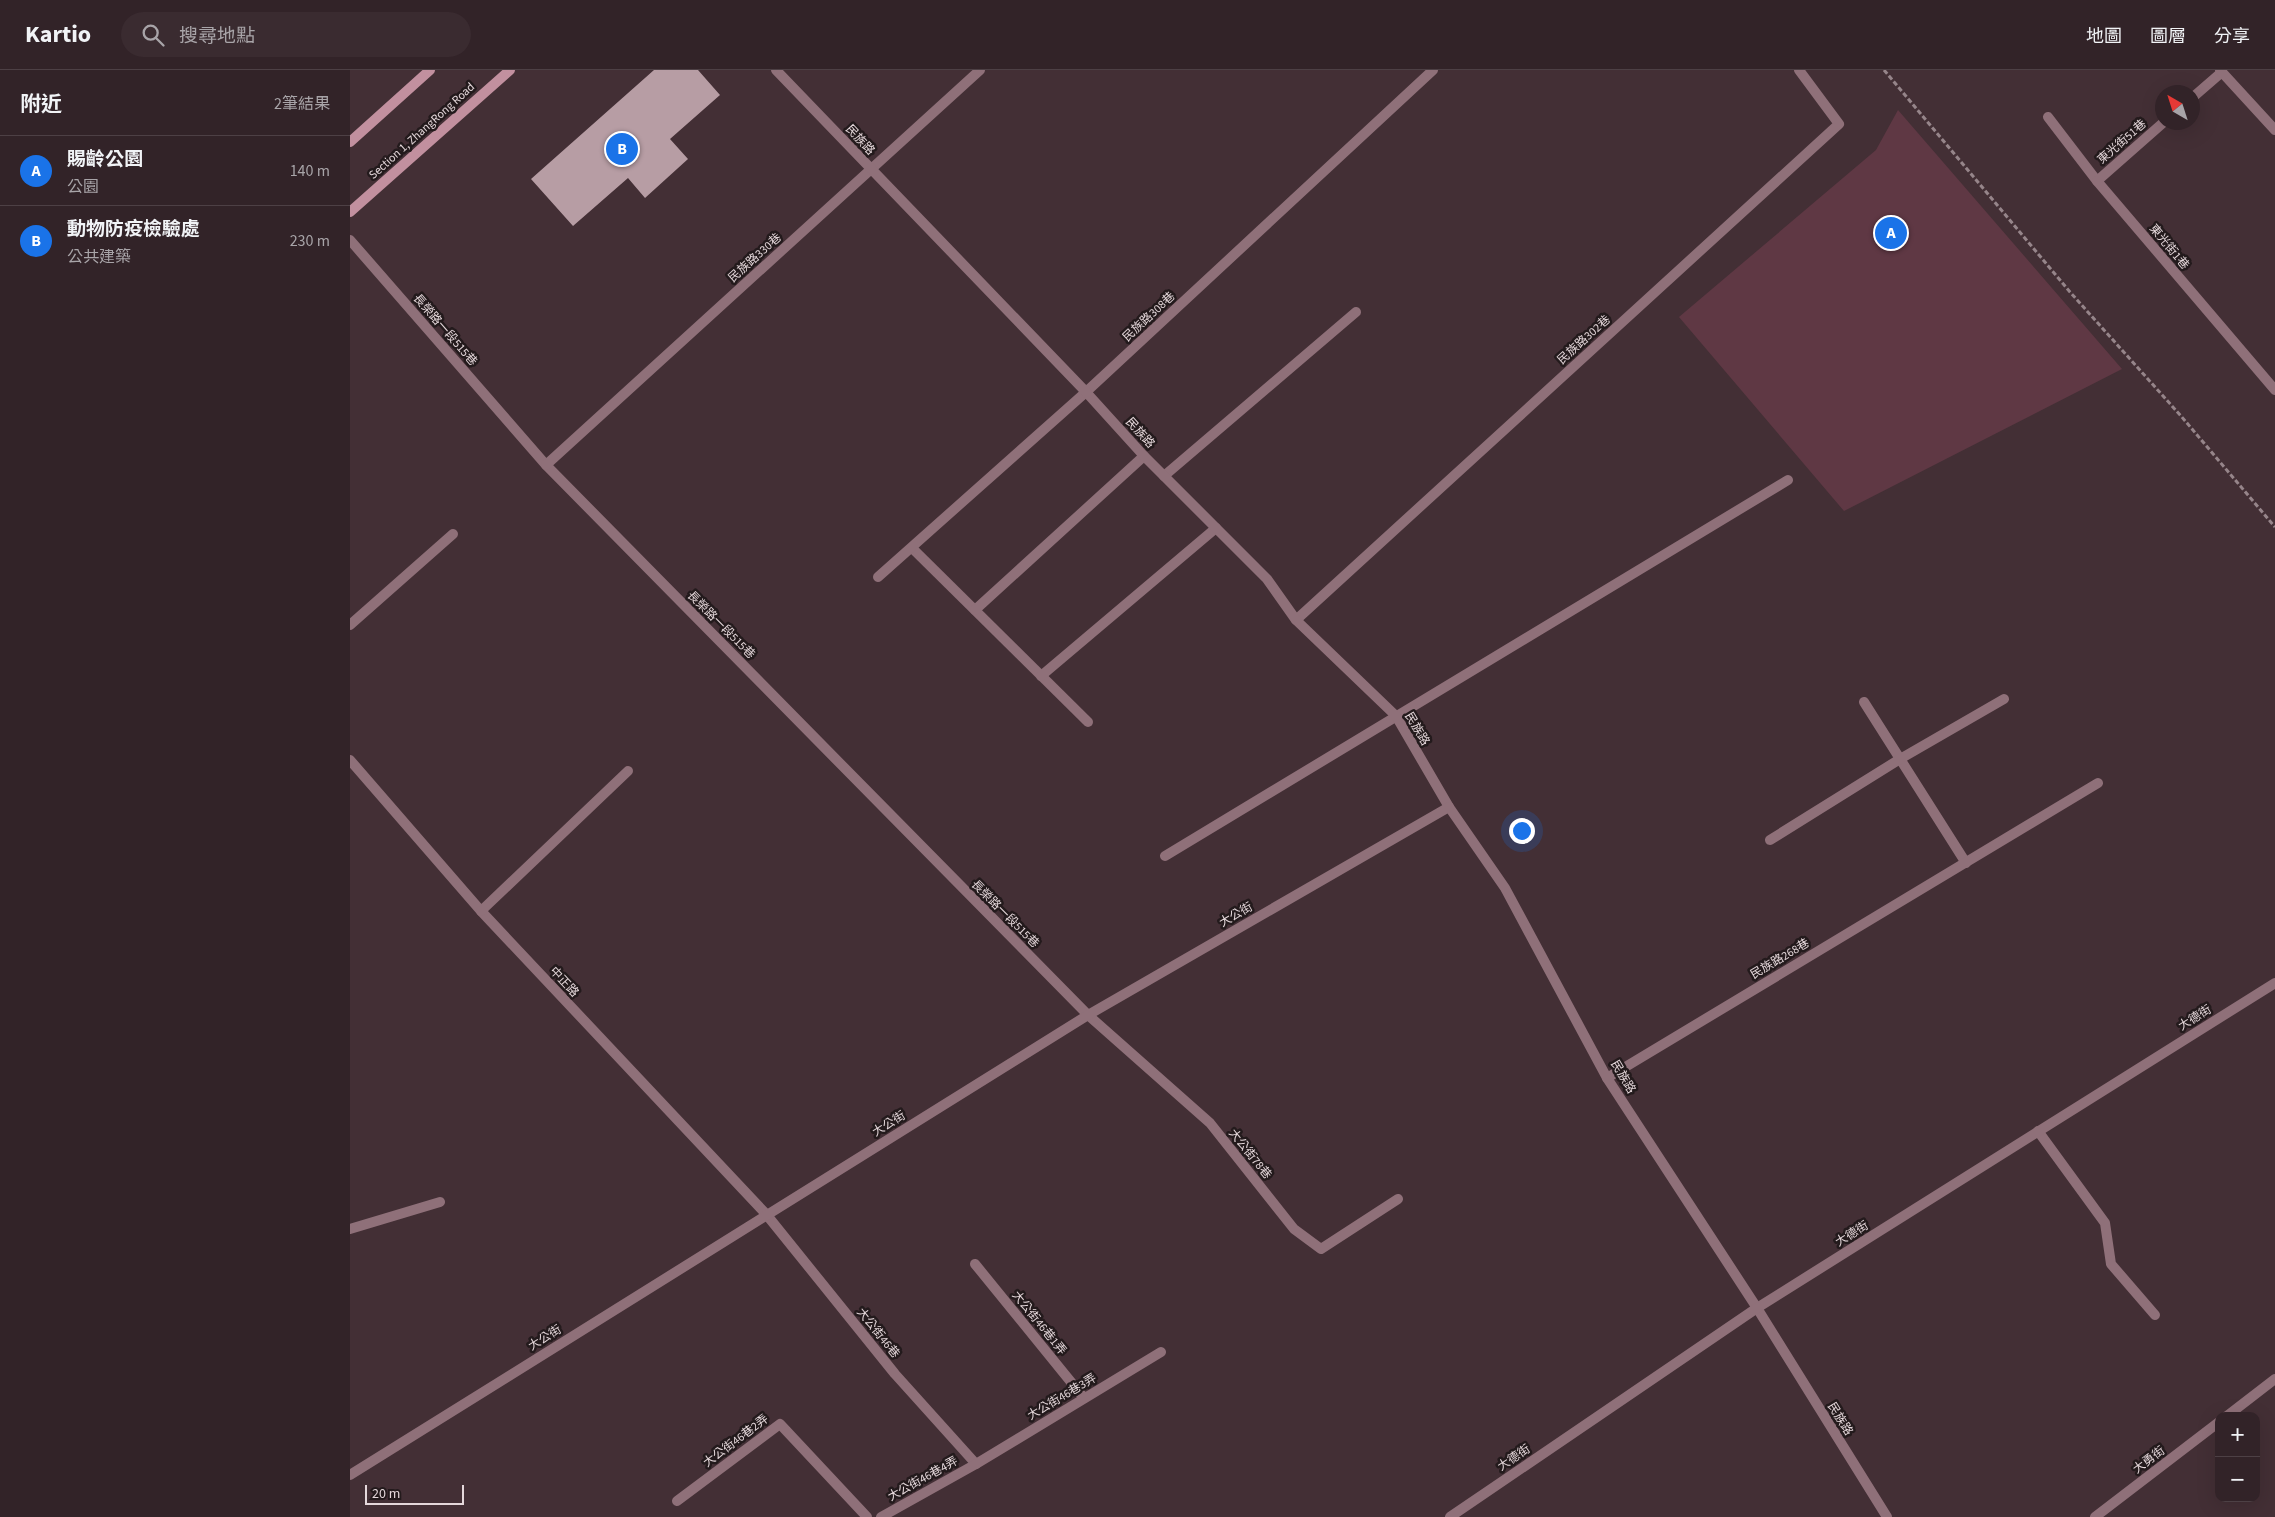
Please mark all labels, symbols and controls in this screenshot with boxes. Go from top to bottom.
search box [121,12,471,57]
text: Kartio [25,17,91,52]
icon: search [139,21,167,49]
text: 搜尋地點 [179,23,255,50]
text: 地圖 [2086,24,2122,49]
text: 圖層 [2150,24,2186,49]
text: 分享 [2214,24,2250,49]
street label: Section 1, ZhangRong Road [365,79,479,183]
north arrow [2155,85,2200,130]
text: 附近 [20,89,62,119]
text: 2筆結果 [274,93,330,115]
street label: 東光街51巷 [2094,116,2150,168]
street label: 民族路 [842,121,878,159]
pin: B [606,130,638,168]
text: 賜齡公園 [67,146,143,173]
text: A [31,160,41,182]
text: 140 m [290,160,330,182]
text: 公園 [67,176,99,198]
pin: A [1875,214,1907,252]
text: 動物防疫檢驗處 [67,216,200,243]
street label: 東光街1巷 [2145,221,2193,273]
text: B [31,230,41,252]
text: 230 m [290,230,330,252]
street label: 民族路330巷 [725,230,785,286]
text: 公共建築 [67,246,131,268]
street label: 民族路308巷 [1119,288,1179,346]
street label: 長榮路一段515巷 [409,290,481,370]
street label: 民族路302巷 [1554,312,1614,368]
street label: 民族路 [1122,414,1158,452]
street label: 長榮路一段515巷 [683,587,759,663]
street label: 民族路 [1400,709,1434,749]
your location [1509,818,1535,844]
street label: 長榮路一段515巷 [967,876,1043,952]
street label: 大公街 [1216,899,1256,931]
street label: 民族路268巷 [1747,935,1813,983]
street label: 中正路 [546,963,582,1001]
street label: 大德街 [2175,1001,2215,1035]
street label: 民族路 [1606,1057,1640,1097]
street label: 大公街 [869,1107,909,1141]
street label: 大公街78巷 [1225,1125,1275,1183]
street label: 大德街 [1832,1217,1872,1251]
street label: 大公街46巷1弄 [1008,1287,1070,1359]
street label: 大公街46巷 [853,1304,903,1362]
street label: 大公街 [525,1321,565,1355]
street label: 大公街46巷3弄 [1024,1370,1100,1424]
street label: 民族路 [1823,1399,1857,1439]
street label: 大公街46巷2弄 [700,1411,772,1471]
map controls [2215,1412,2260,1502]
button: + [2215,1412,2260,1457]
street label: 大德街 [1494,1441,1534,1475]
street label: 大勇街 [2130,1442,2168,1478]
street label: 大公街46巷4弄 [885,1453,961,1505]
button: − [2215,1457,2260,1502]
scale bar [365,1482,464,1505]
text: 20 m [372,1484,400,1504]

